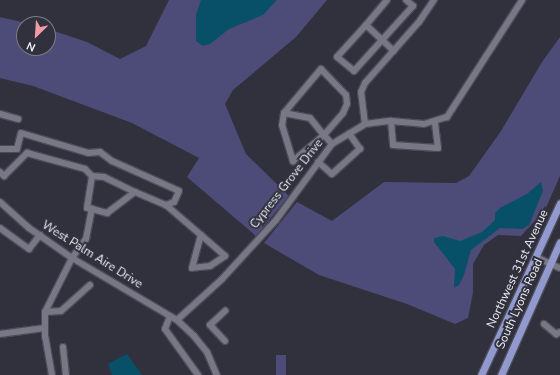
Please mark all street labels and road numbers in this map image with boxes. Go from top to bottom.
street label: Cypress Grove Drive [248,136,326,232]
street label: Northwest 31st Avenue [484,208,552,330]
street label: West Palm Aire Drive [39,218,145,292]
street label: South Lyons Road [494,257,546,351]

